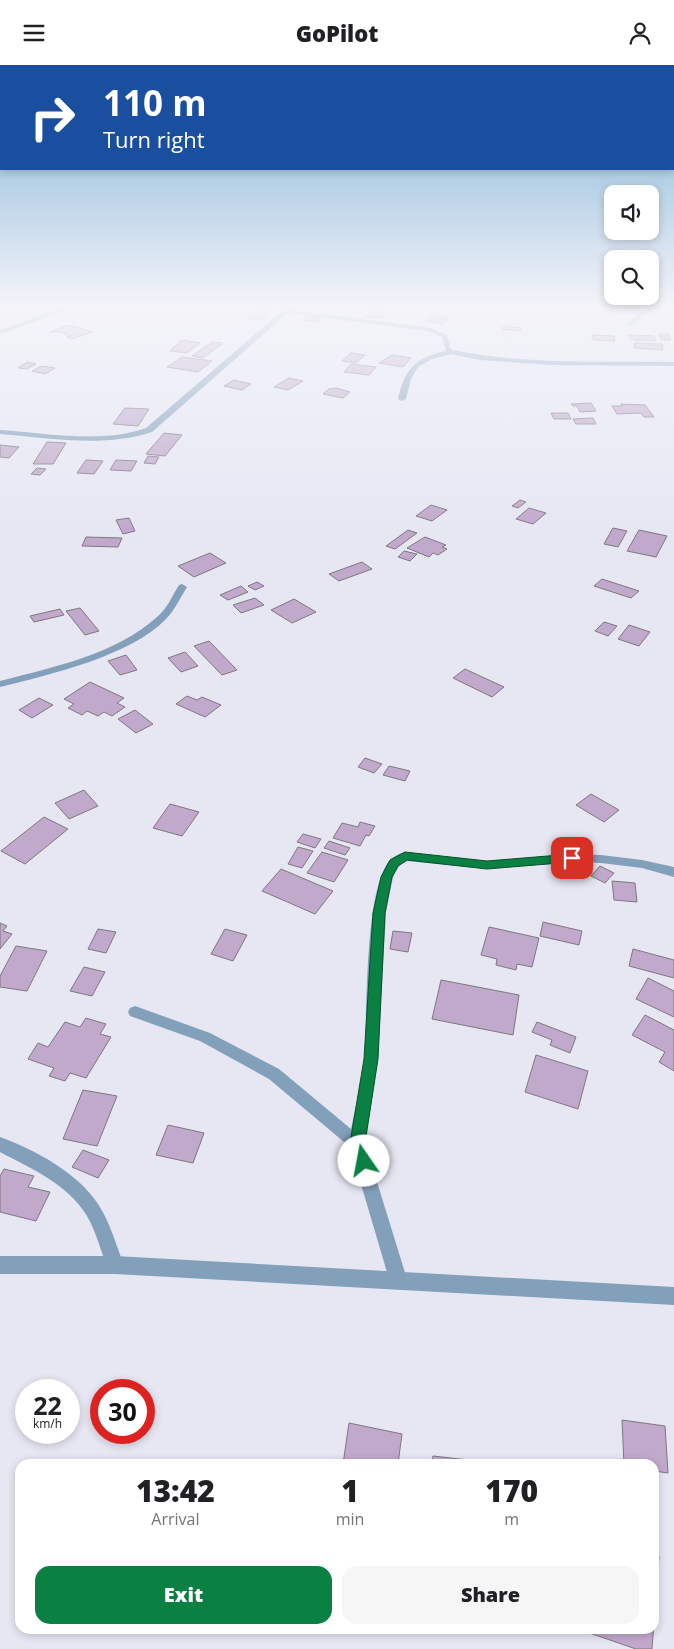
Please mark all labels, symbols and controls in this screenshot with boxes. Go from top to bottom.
text: GoPilot [296,18,378,48]
icon: menu [20,19,48,47]
icon: person [626,19,654,47]
text: 110 m [103,79,207,126]
icon: right [20,85,85,150]
text: Turn right [103,124,205,154]
map controls [604,185,659,305]
button: sound [604,185,659,240]
button: search [604,250,659,305]
pin [551,837,593,879]
icon: arrive [558,844,586,872]
position arrow [337,1134,389,1186]
speed limit sign: 30 [90,1379,155,1444]
text: 22 [33,1388,62,1422]
text: km/h [33,1415,62,1432]
text: 13:42 [136,1470,215,1511]
text: 1 [341,1470,359,1511]
text: 170 [485,1470,538,1511]
text: Arrival [151,1508,199,1530]
text: min [336,1508,364,1530]
text: m [504,1508,519,1530]
button: Exit [35,1566,332,1624]
button: Share [342,1566,639,1624]

